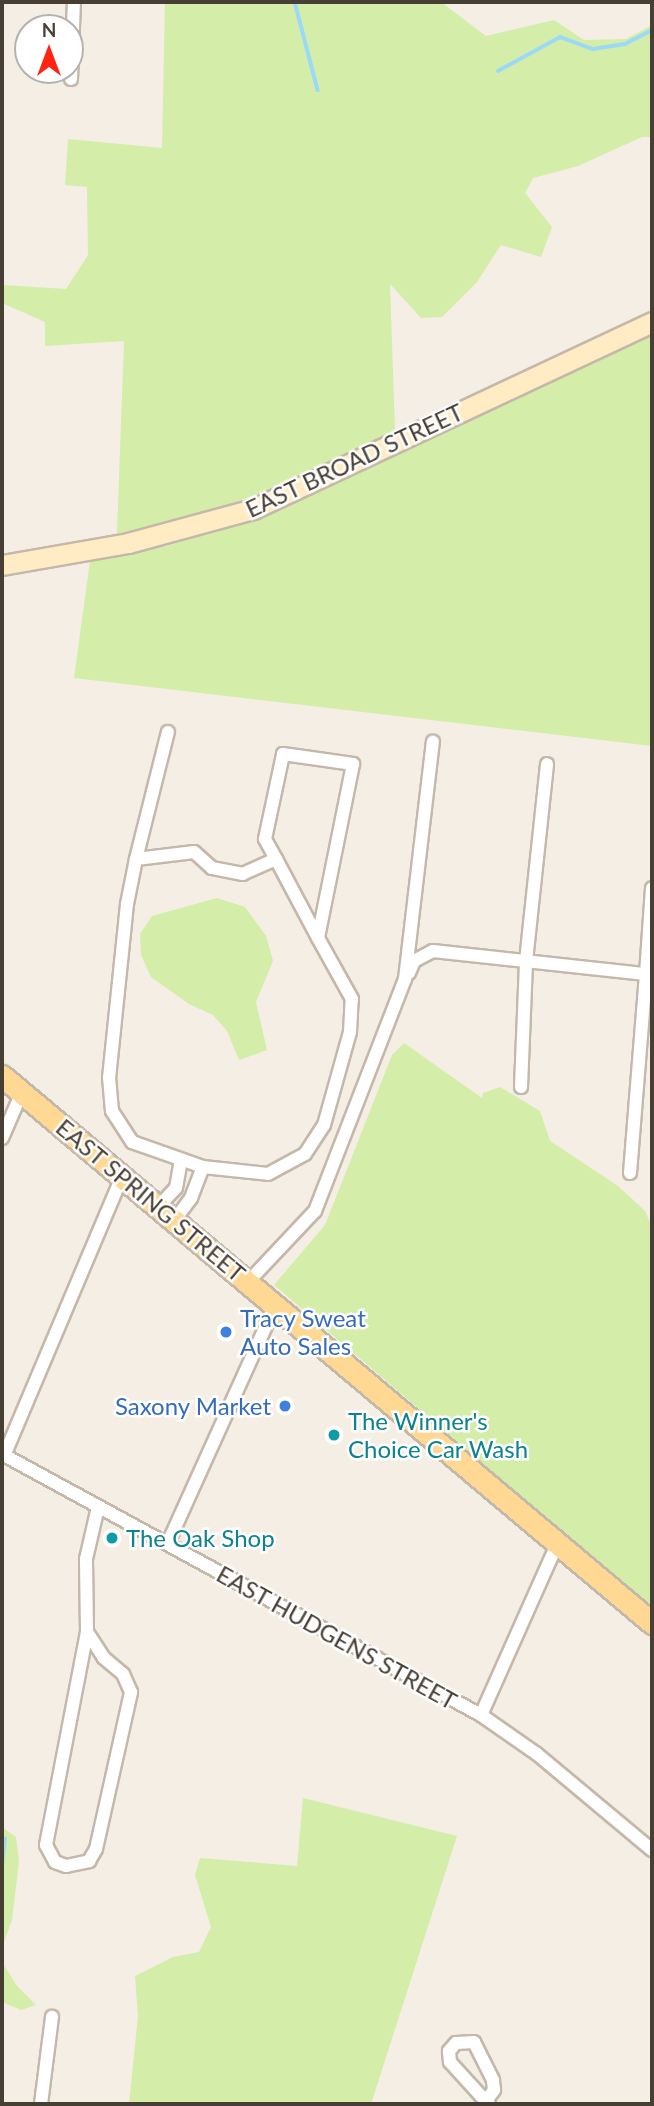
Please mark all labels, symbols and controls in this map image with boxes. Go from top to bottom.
north arrow [14,14,84,84]
text: N [42,18,56,41]
street label: EAST BROAD STREET [240,397,468,523]
street label: EAST SPRING STREET [50,1112,252,1288]
place label: Tracy Sweat Auto Sales [240,1304,366,1360]
marker: Tracy Sweat Auto Sales [218,1324,234,1340]
place label: Saxony Market [114,1392,271,1420]
marker: Saxony Market [277,1398,293,1414]
place label: The Winner's Choice Car Wash [348,1407,529,1463]
marker: The Winner's Choice Car Wash [326,1427,342,1443]
place label: The Oak Shop [126,1524,275,1552]
marker: The Oak Shop [104,1530,120,1546]
street label: EAST HUDGENS STREET [212,1559,462,1715]

